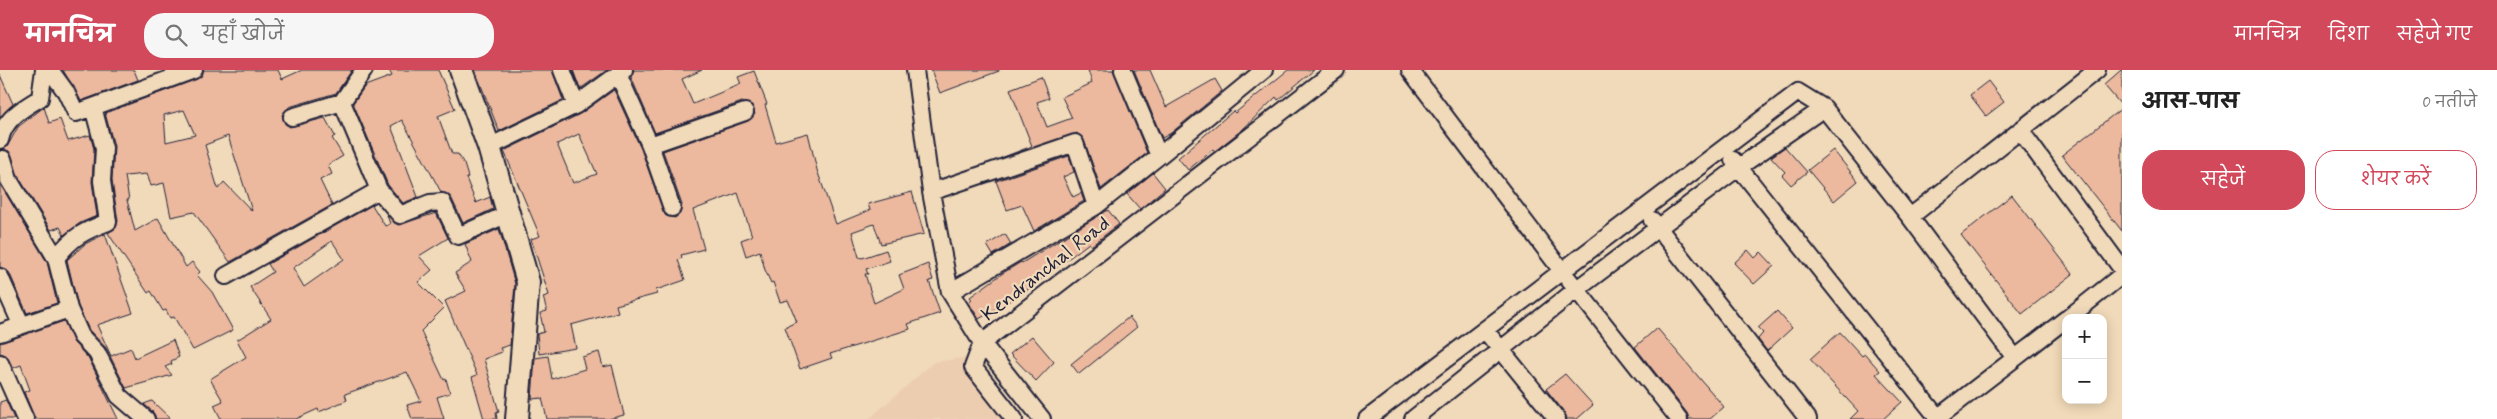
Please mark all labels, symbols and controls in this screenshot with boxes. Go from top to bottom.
search box [144,13,494,58]
text: मानचित्र [25,20,114,51]
icon: search [162,21,190,49]
text: यहाँ खोजें [202,22,284,47]
text: मानचित्र [2234,23,2300,47]
text: दिशा [2328,23,2369,47]
text: सहेजे गए [2397,23,2472,47]
text: आस-पास [2142,88,2239,116]
text: 0 नतीजे [2422,92,2477,113]
button: सहेजें [2142,150,2305,210]
button: शेयर करें [2315,150,2477,210]
street label: Kendranchal Road [976,210,1116,328]
map controls [2062,314,2107,404]
button: + [2062,314,2107,359]
button: − [2062,359,2107,404]

